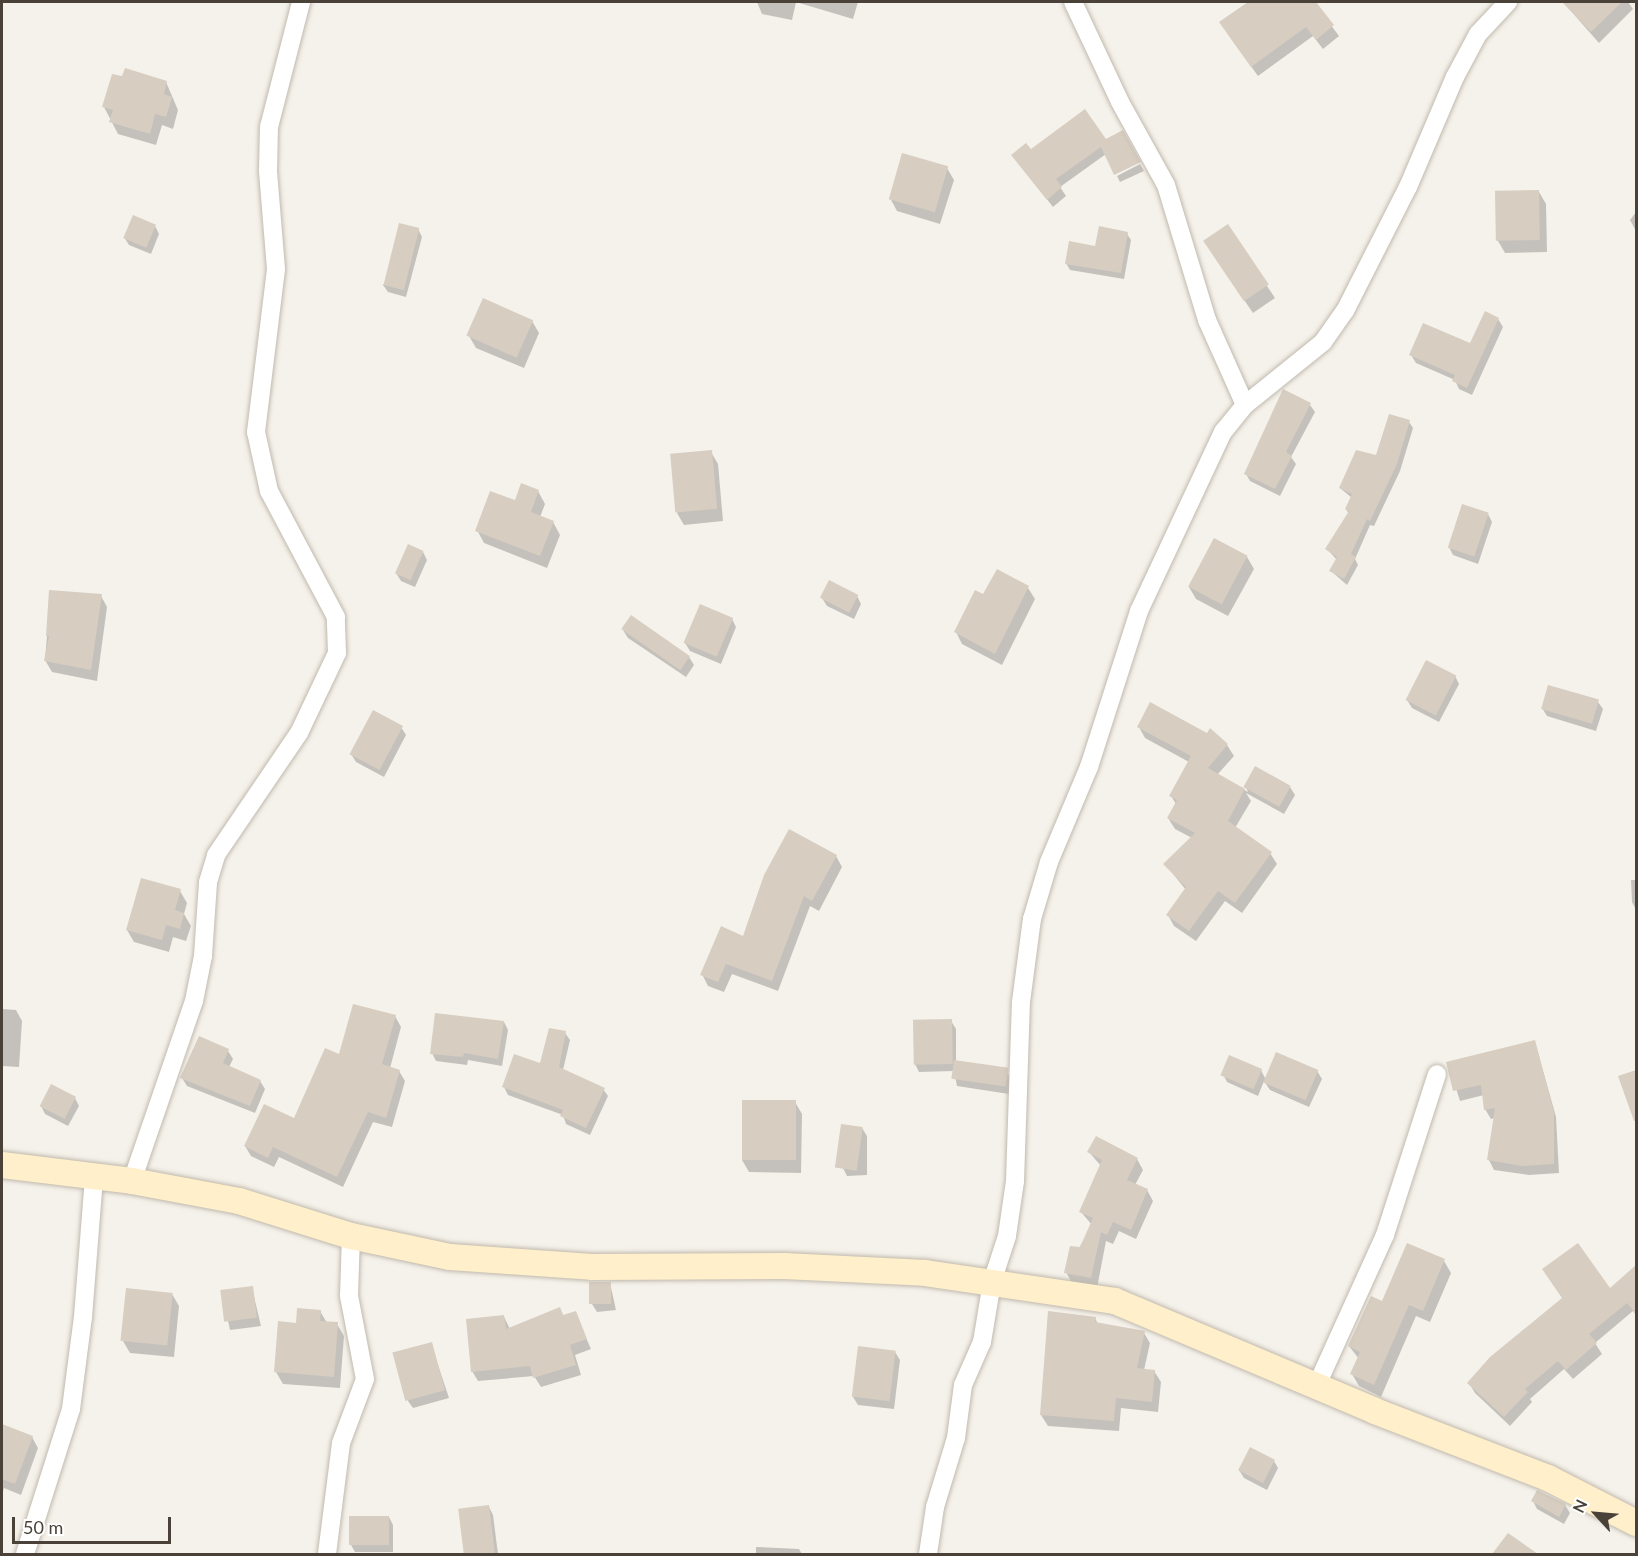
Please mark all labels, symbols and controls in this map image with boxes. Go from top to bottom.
north arrow [1566,1484,1626,1544]
text: N [1568,1496,1591,1516]
scale bar [15,1505,174,1543]
text: 50 m [23,1516,63,1538]

